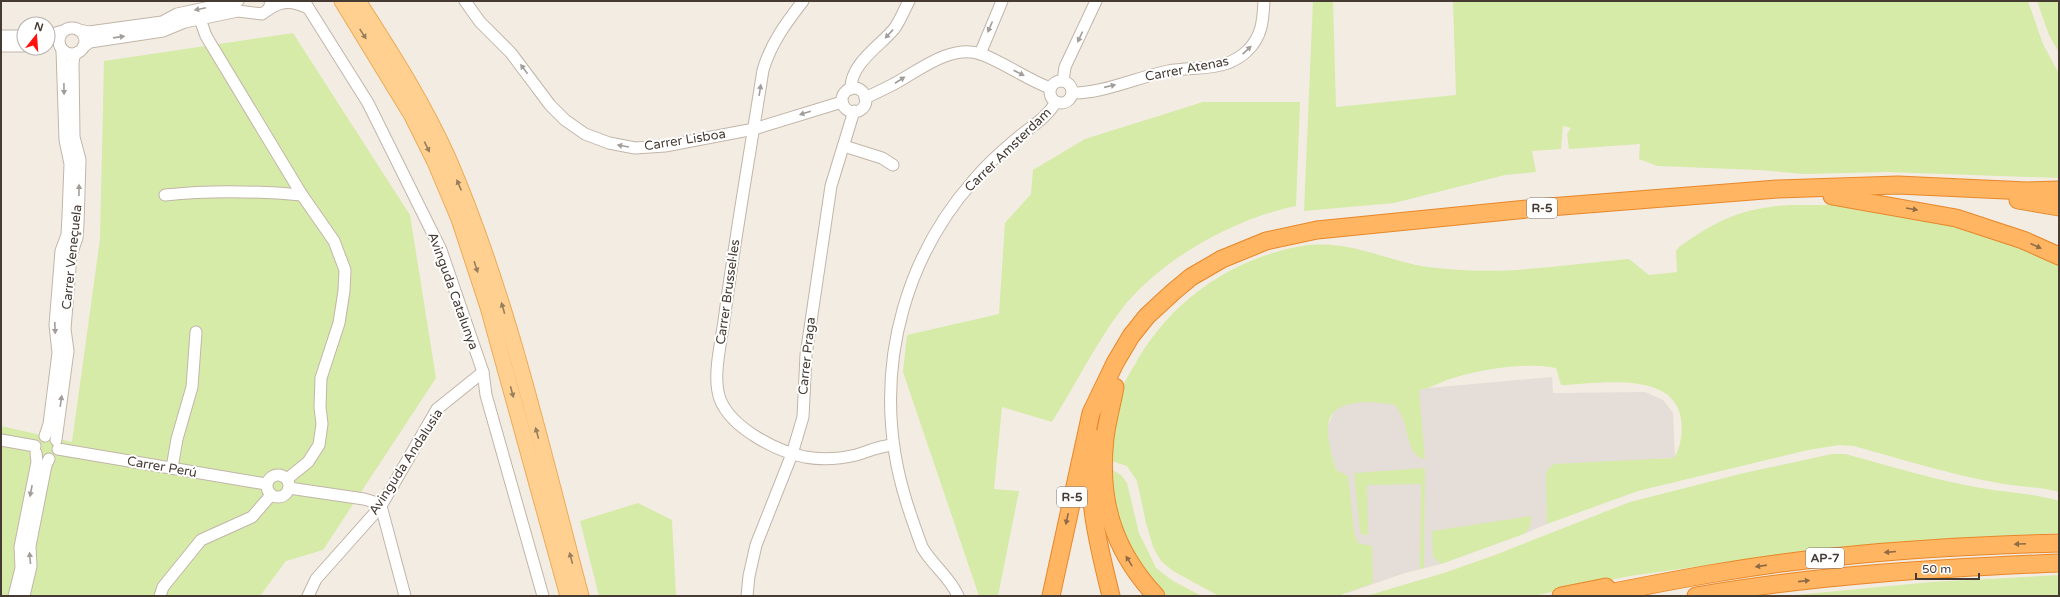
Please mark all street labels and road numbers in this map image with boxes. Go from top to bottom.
street label: Carrer Atenas [1144,53,1230,85]
street label: Carrer Amsterdam [961,105,1055,195]
street label: Carrer Lisboa [643,126,727,154]
road number: R-5 [1527,198,1557,218]
street label: Carrer Veneçuela [59,204,85,310]
street label: Avinguda Catalunya [424,230,482,352]
street label: Carrer Brussel·les [713,238,743,346]
street label: Carrer Praga [795,316,819,396]
street label: Avinguda Andalusia [366,406,446,518]
street label: Carrer Perú [126,453,198,481]
road number: R-5 [1057,487,1087,507]
road number: AP-7 [1806,548,1844,568]

